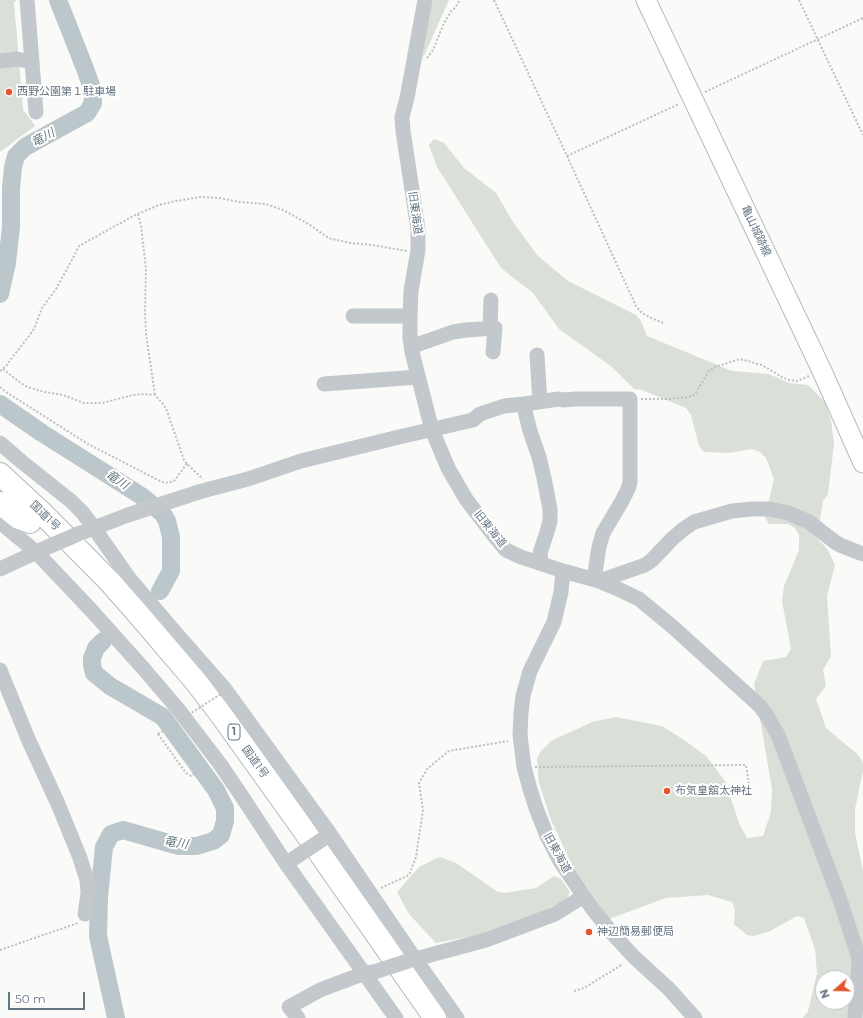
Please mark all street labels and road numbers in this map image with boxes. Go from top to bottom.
street label: 旧東海道 [405,190,425,236]
street label: 亀山城跡線 [738,203,774,259]
street label: 国道1号 [27,498,63,534]
street label: 旧東海道 [471,508,509,550]
road number: 1 [228,724,240,740]
street label: 国道1号 [239,743,271,781]
street label: 旧東海道 [541,831,573,875]

